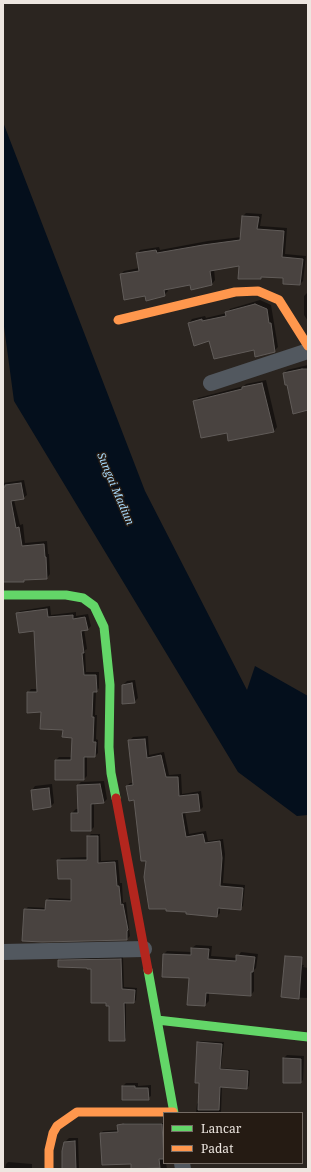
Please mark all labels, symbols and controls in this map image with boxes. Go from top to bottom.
water label: Sungai Madiun [94,451,136,527]
legend [163,1112,303,1164]
text: Lancar [201,1120,241,1137]
text: Padat [201,1140,233,1157]

